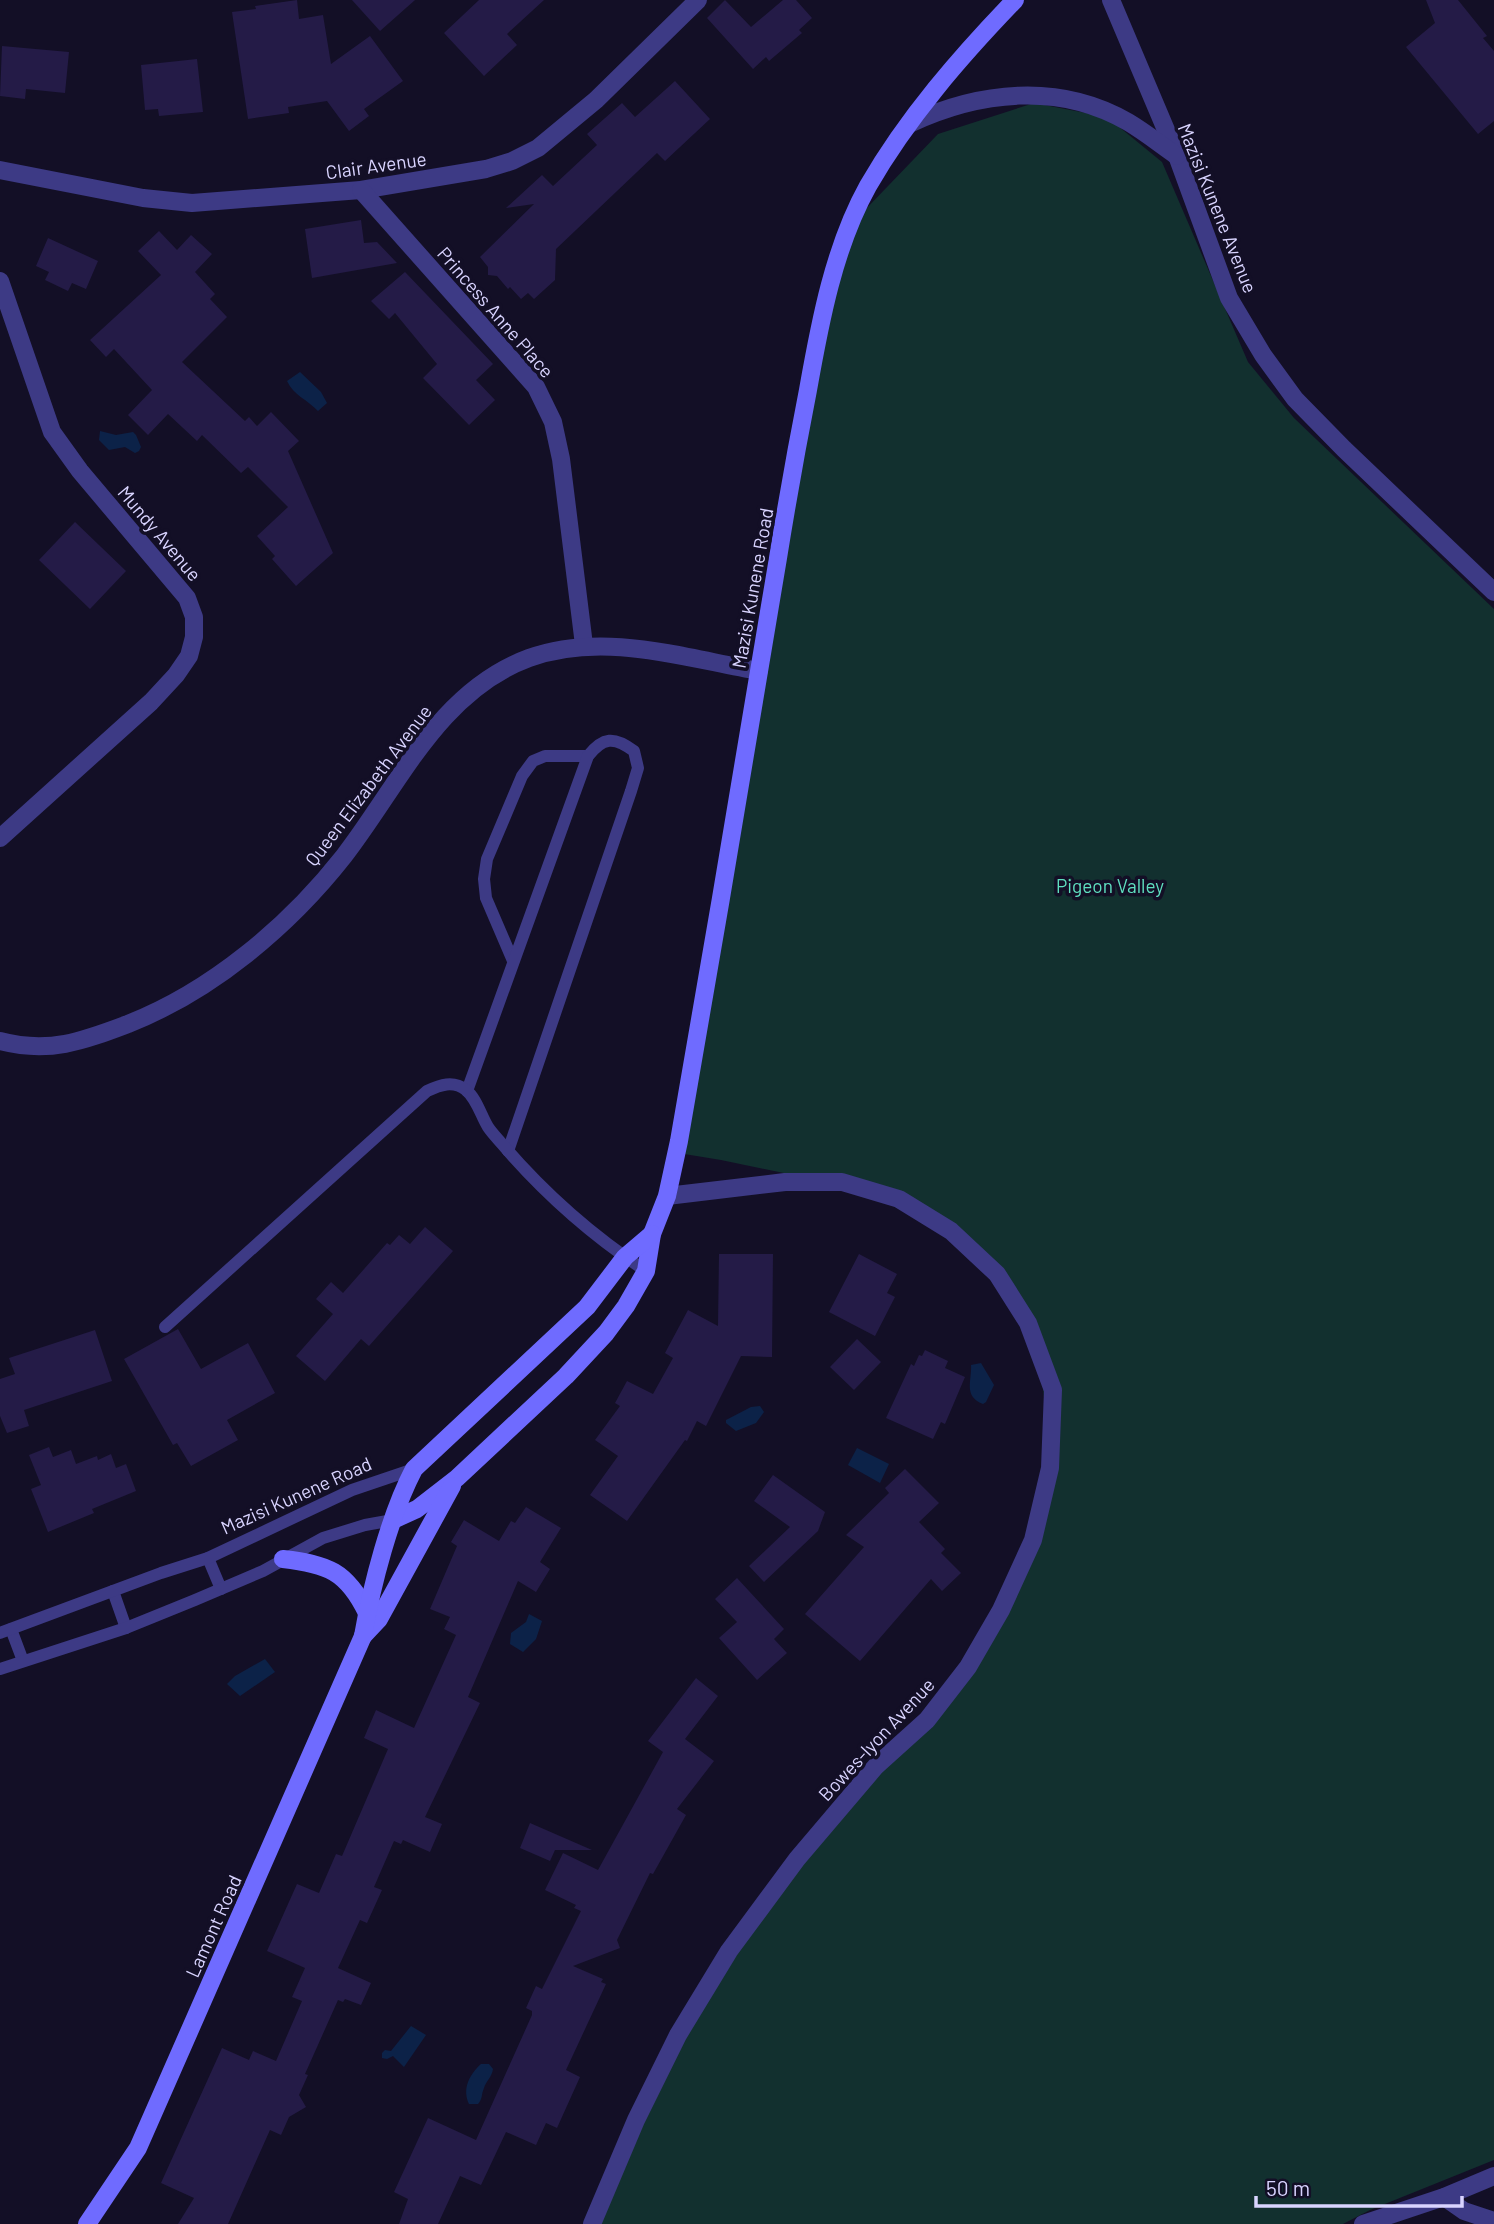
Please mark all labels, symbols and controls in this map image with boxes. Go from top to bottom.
street label: Mazisi Kunene Avenue [1173,120,1263,296]
street label: Clair Avenue [324,147,428,183]
street label: Princess Anne Place [433,242,559,382]
street label: Mundy Avenue [114,481,206,585]
street label: Mazisi Kunene Road [727,506,777,670]
street label: Queen Elizabeth Avenue [300,700,436,870]
park label: Pigeon Valley [1056,874,1164,897]
street label: Mazisi Kunene Road [217,1451,375,1539]
street label: Bowes-lyon Avenue [813,1673,939,1805]
street label: Lamont Road [180,1871,246,1981]
scale bar [1256,2164,1462,2208]
text: 50 m [1266,2175,1310,2200]

